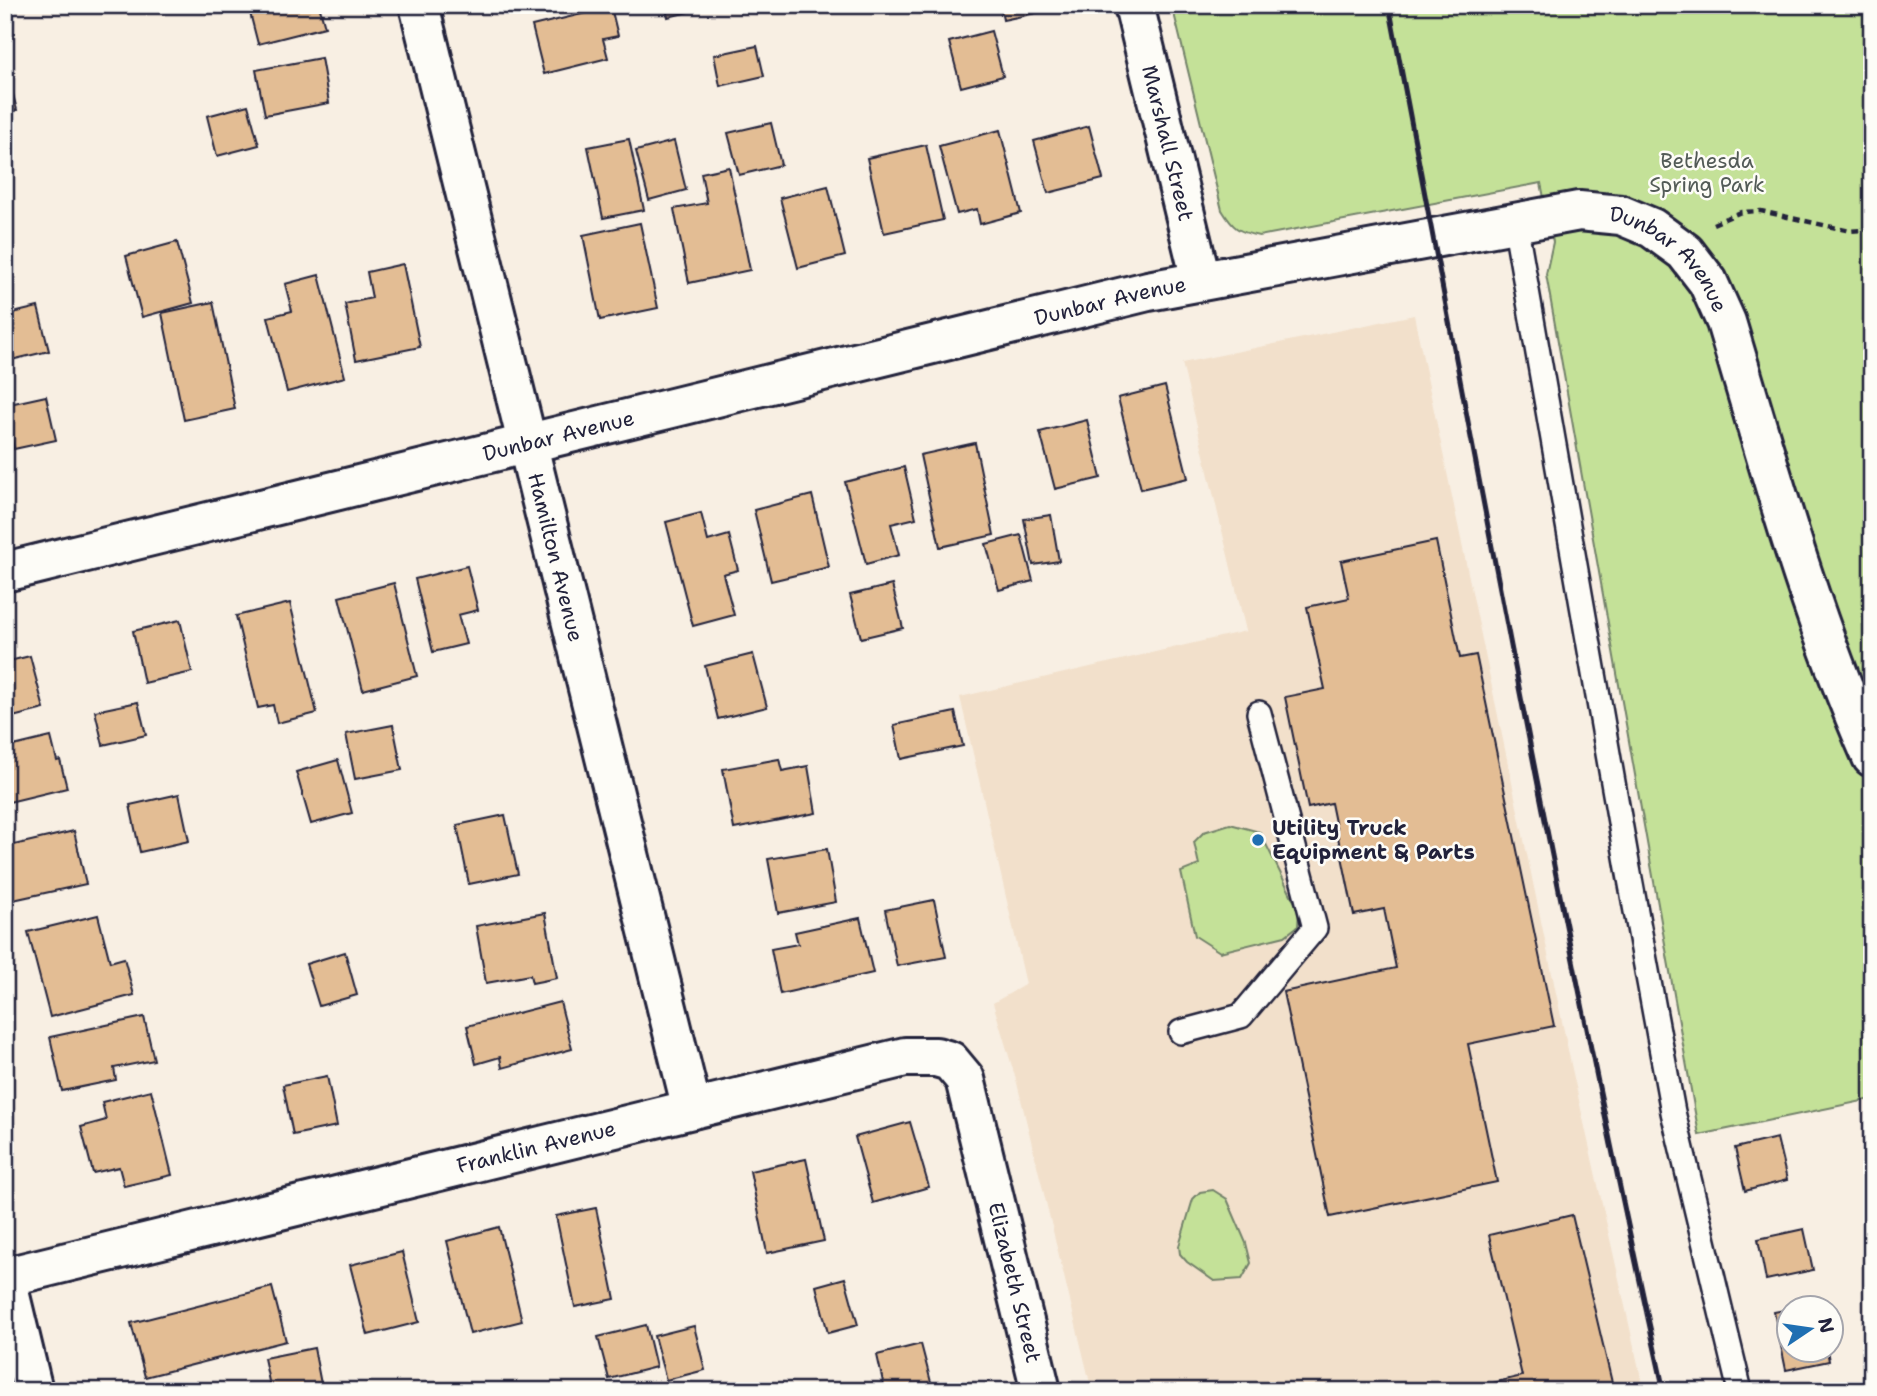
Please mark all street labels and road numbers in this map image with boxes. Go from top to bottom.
street label: Marshall Street [1135,62,1200,224]
street label: Dunbar Avenue [1609,200,1734,317]
street label: Dunbar Avenue [1031,270,1188,332]
street label: Dunbar Avenue [480,404,637,468]
street label: Hamilton Avenue [521,470,590,645]
street label: Franklin Avenue [454,1114,619,1180]
street label: Elizabeth Street [982,1199,1048,1366]

